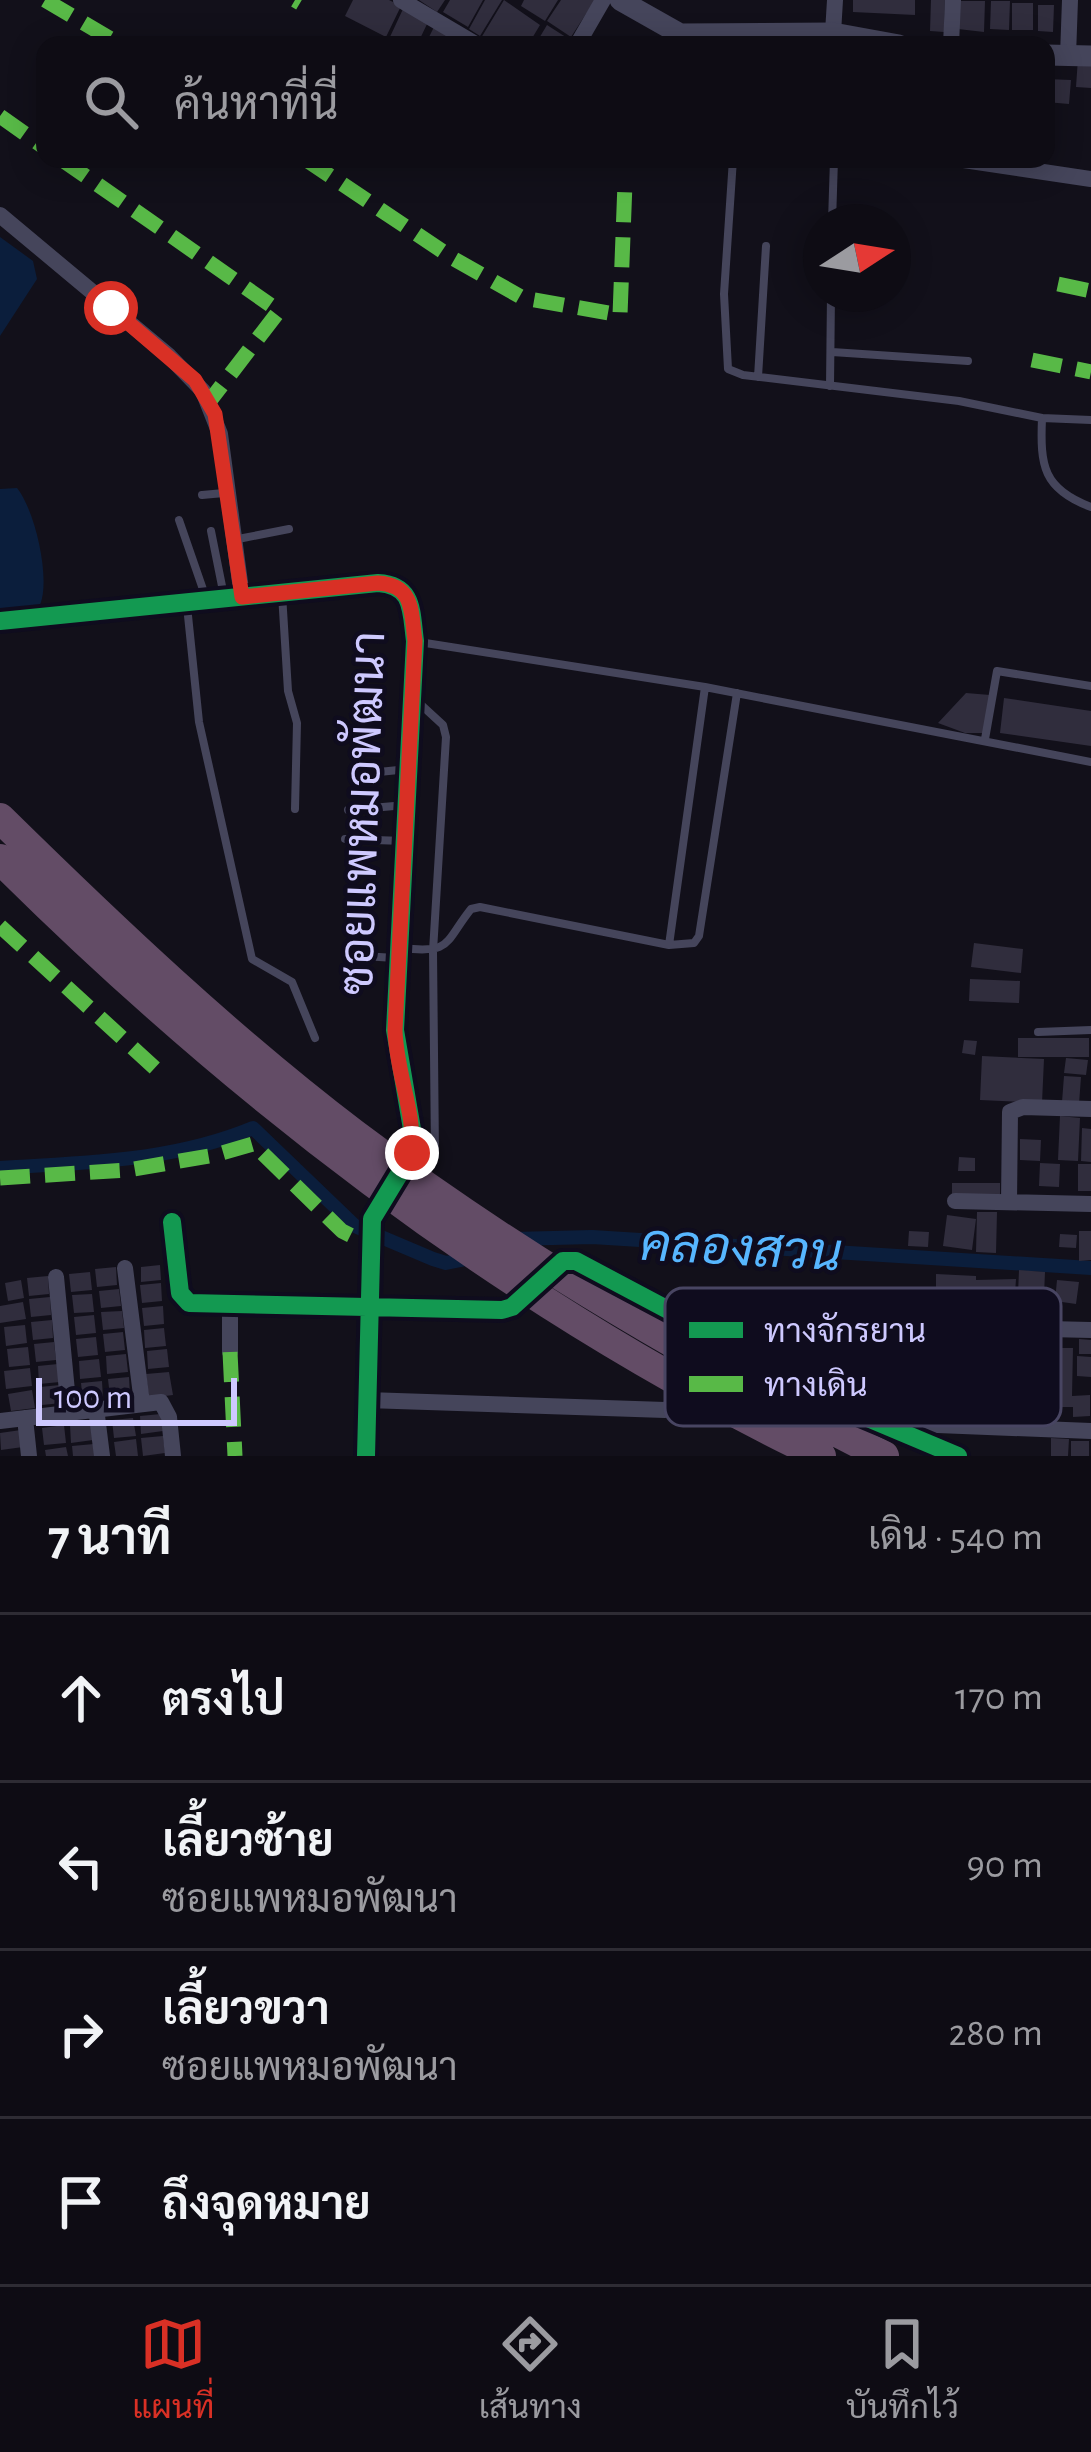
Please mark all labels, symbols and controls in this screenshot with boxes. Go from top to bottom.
search box [36,36,1055,168]
icon: search [78,69,144,135]
text: ค้นหาที่นี่ [174,83,338,128]
north arrow [803,204,911,312]
route start [84,281,138,335]
street label: ซอยแพหมอพัฒนา [328,630,394,996]
route end [385,1126,439,1180]
water label: คลองสวน [639,1219,843,1280]
legend [665,1288,1061,1426]
text: ทางจักรยาน [764,1312,926,1349]
text: ทางเดิน [764,1367,867,1403]
scale bar [36,1372,237,1425]
text: 100 m [54,1382,132,1415]
text: 7 นาที [48,1513,171,1564]
text: เดิน · 540 m [868,1518,1043,1557]
icon: ahead [48,1665,114,1731]
text: 170 m [955,1678,1043,1717]
text: ตรงไป [162,1679,285,1724]
text: เลี้ยวซ้าย [162,1820,334,1865]
icon: left [48,1833,114,1899]
text: 90 m [966,1846,1043,1885]
text: ซอยแพหมอพัฒนา [162,1881,458,1920]
text: เลี้ยวขวา [162,1988,330,2033]
icon: right [48,2001,114,2067]
text: 280 m [949,2014,1043,2053]
text: ซอยแพหมอพัฒนา [162,2049,458,2088]
icon: arrive [48,2169,114,2235]
text: ถึงจุดหมาย [162,2183,371,2228]
tab: แผนที่ [132,2311,214,2429]
tab: เส้นทาง [479,2311,582,2429]
tab: บันทึกไว้ [846,2311,959,2429]

